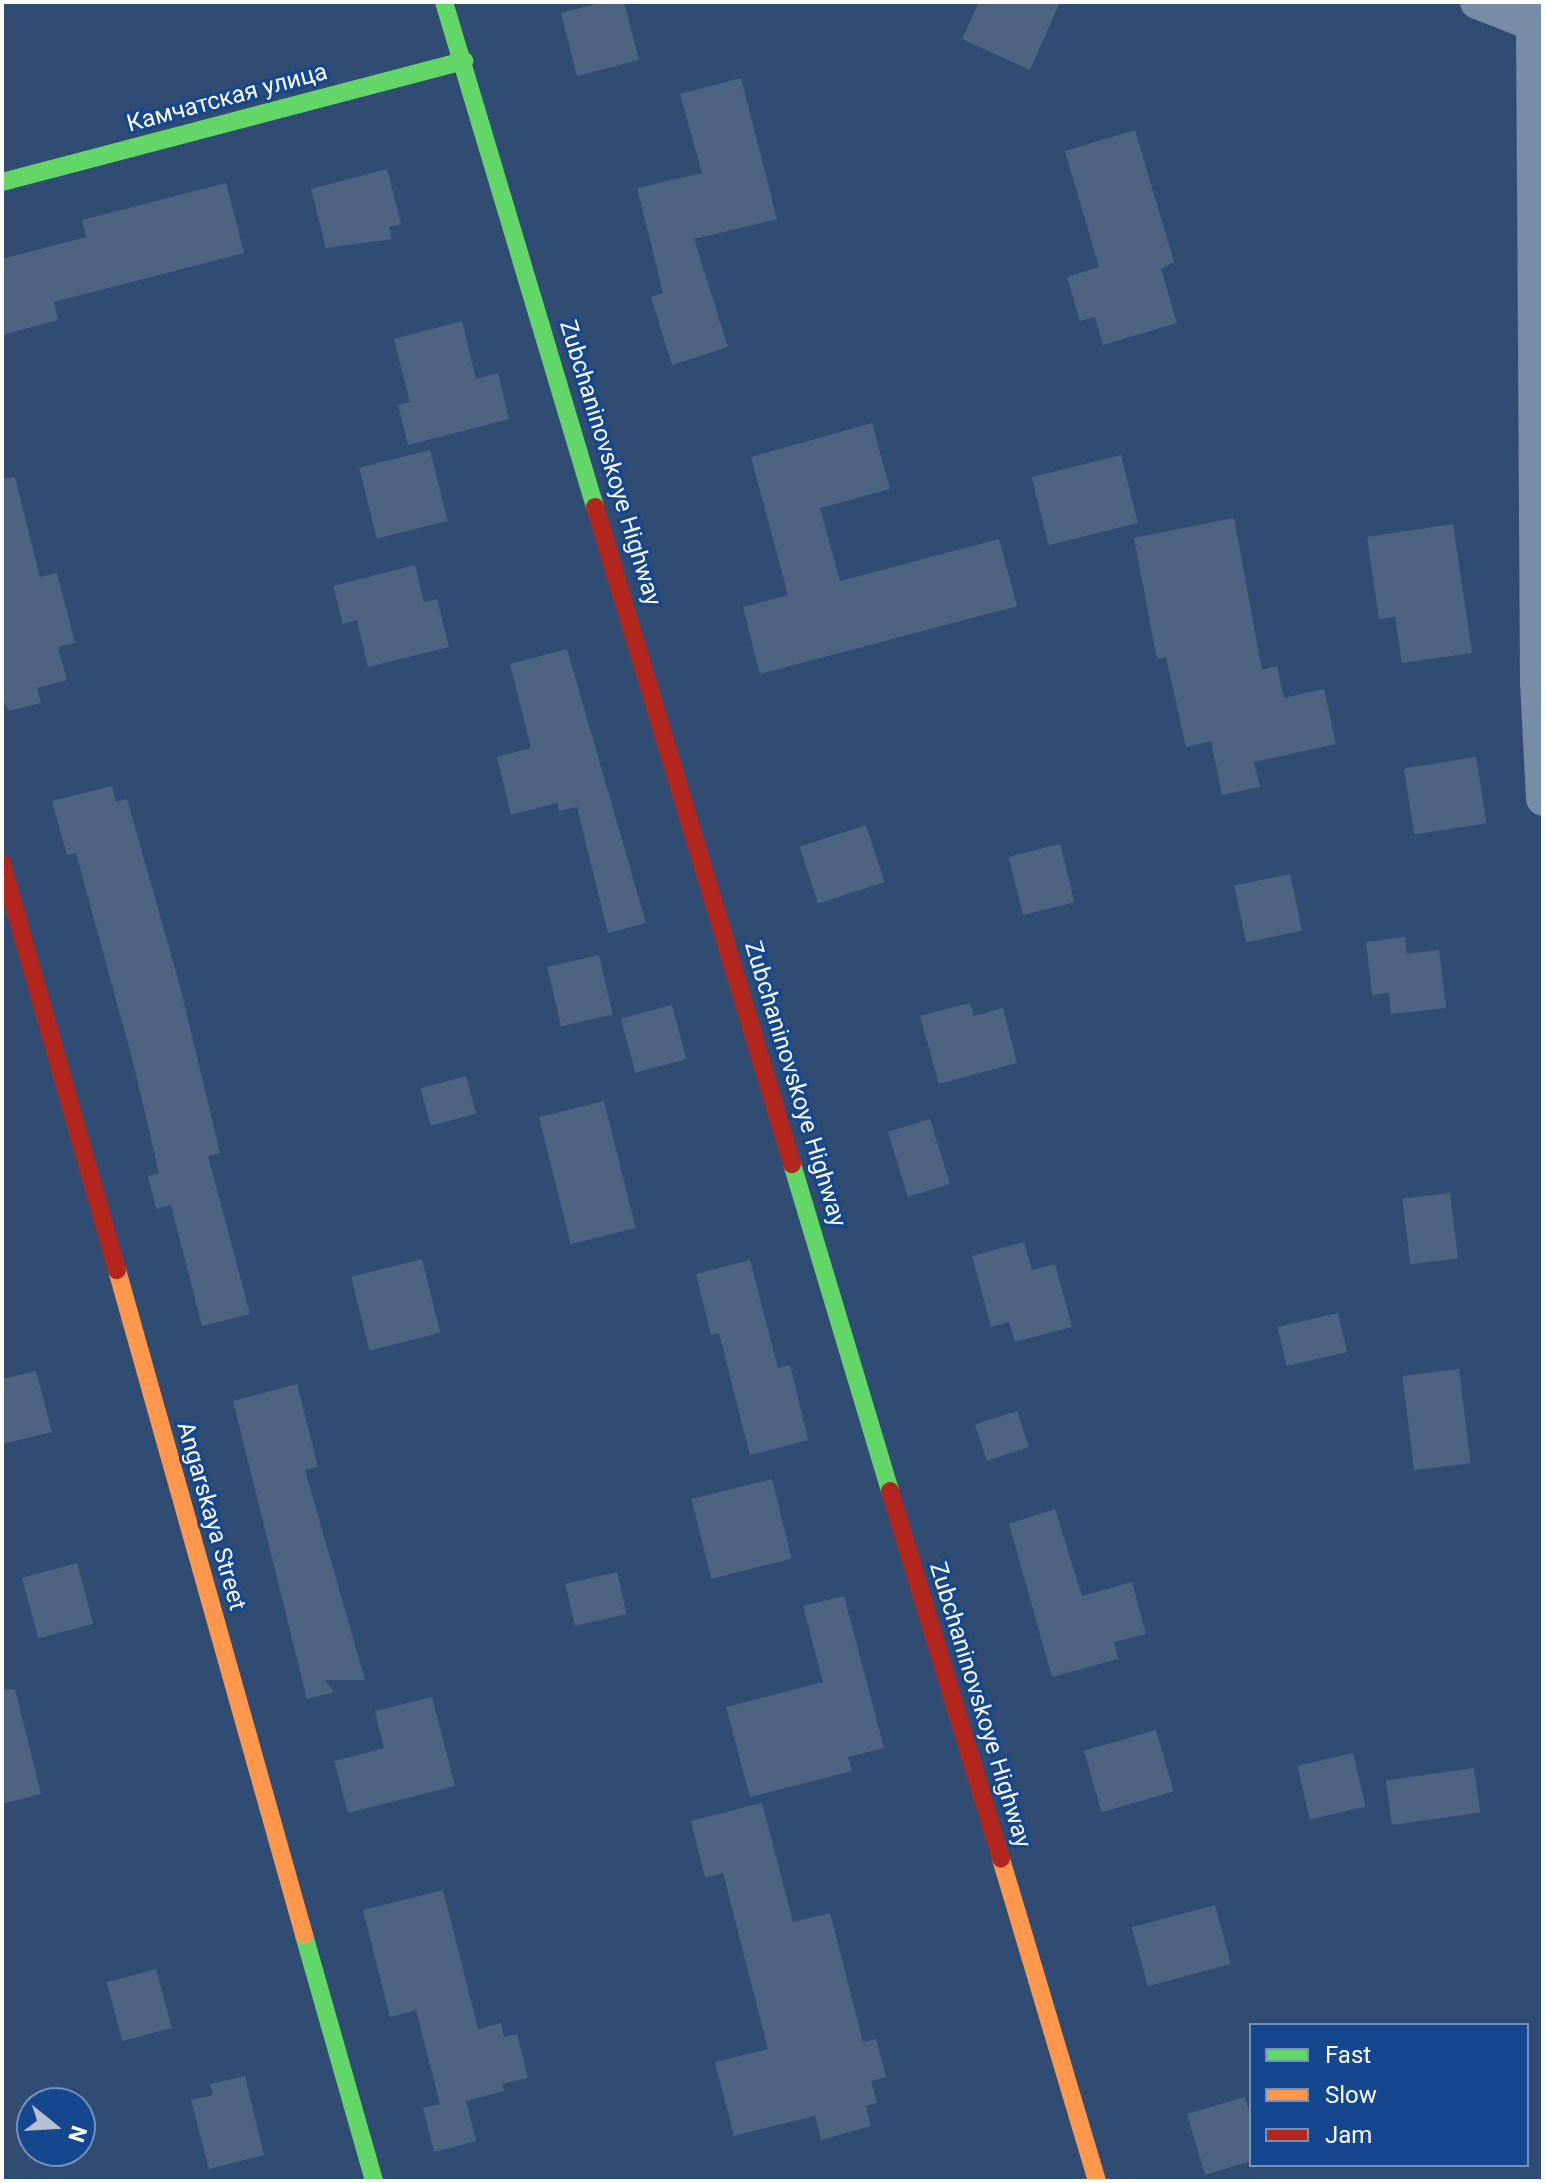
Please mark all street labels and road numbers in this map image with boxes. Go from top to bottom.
street label: Камчатская улица [124,57,330,139]
street label: Zubchaninovskoye Highway [553,317,667,609]
street label: Zubchaninovskoye Highway [738,938,852,1230]
street label: Angarskaya Street [170,1419,252,1613]
street label: Zubchaninovskoye Highway [923,1559,1037,1851]

